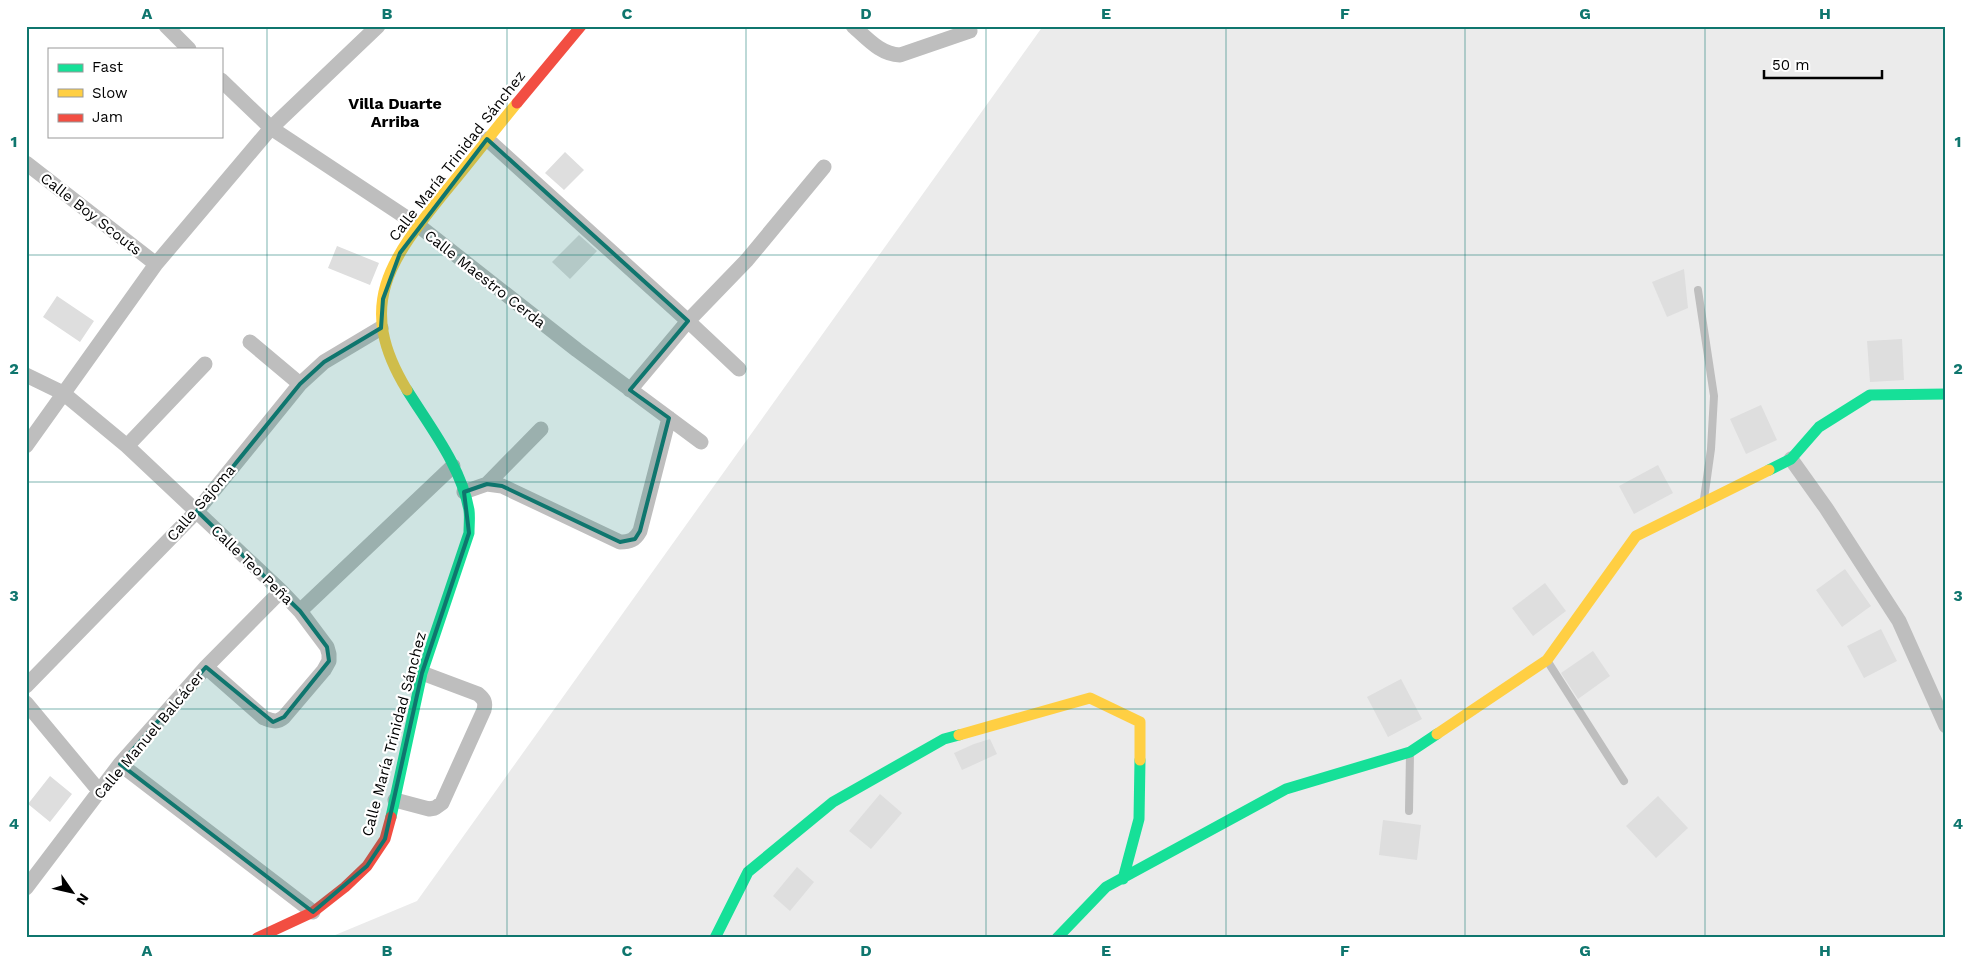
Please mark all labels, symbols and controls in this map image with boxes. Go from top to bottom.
text: A [142,4,153,23]
text: B [382,4,393,23]
text: C [622,4,633,23]
text: D [860,4,872,23]
text: E [1101,4,1111,23]
text: F [1340,4,1350,23]
text: G [1579,4,1591,23]
text: H [1819,4,1831,23]
legend [48,48,222,138]
scale bar [1764,48,1882,80]
text: 50 m [1772,56,1809,74]
text: Fast [92,58,124,76]
street label: Calle María Trinidad Sánchez [385,67,529,245]
text: Slow [92,84,128,102]
district label: Villa Duarte Arriba [348,94,442,131]
text: Jam [92,108,123,126]
text: 1 [11,132,17,151]
text: 1 [1955,132,1961,151]
street label: Calle Boy Scouts [37,169,145,259]
street label: Calle Maestro Cerda [421,226,549,332]
text: 2 [9,359,19,378]
text: 2 [1953,359,1963,378]
street label: Calle Sajoma [163,461,239,545]
street label: Calle Teo Peña [207,521,297,609]
text: 3 [9,586,19,605]
text: 3 [1953,586,1963,605]
street label: Calle María Trinidad Sánchez [358,630,430,838]
street label: Calle Manuel Balcácer [90,667,208,803]
text: 4 [9,814,19,833]
text: 4 [1953,814,1963,833]
north arrow [48,866,98,916]
text: N [73,890,92,908]
text: A [142,941,153,960]
text: B [382,941,393,960]
text: C [622,941,633,960]
text: D [860,941,872,960]
text: E [1101,941,1111,960]
text: F [1340,941,1350,960]
text: G [1579,941,1591,960]
text: H [1819,941,1831,960]

